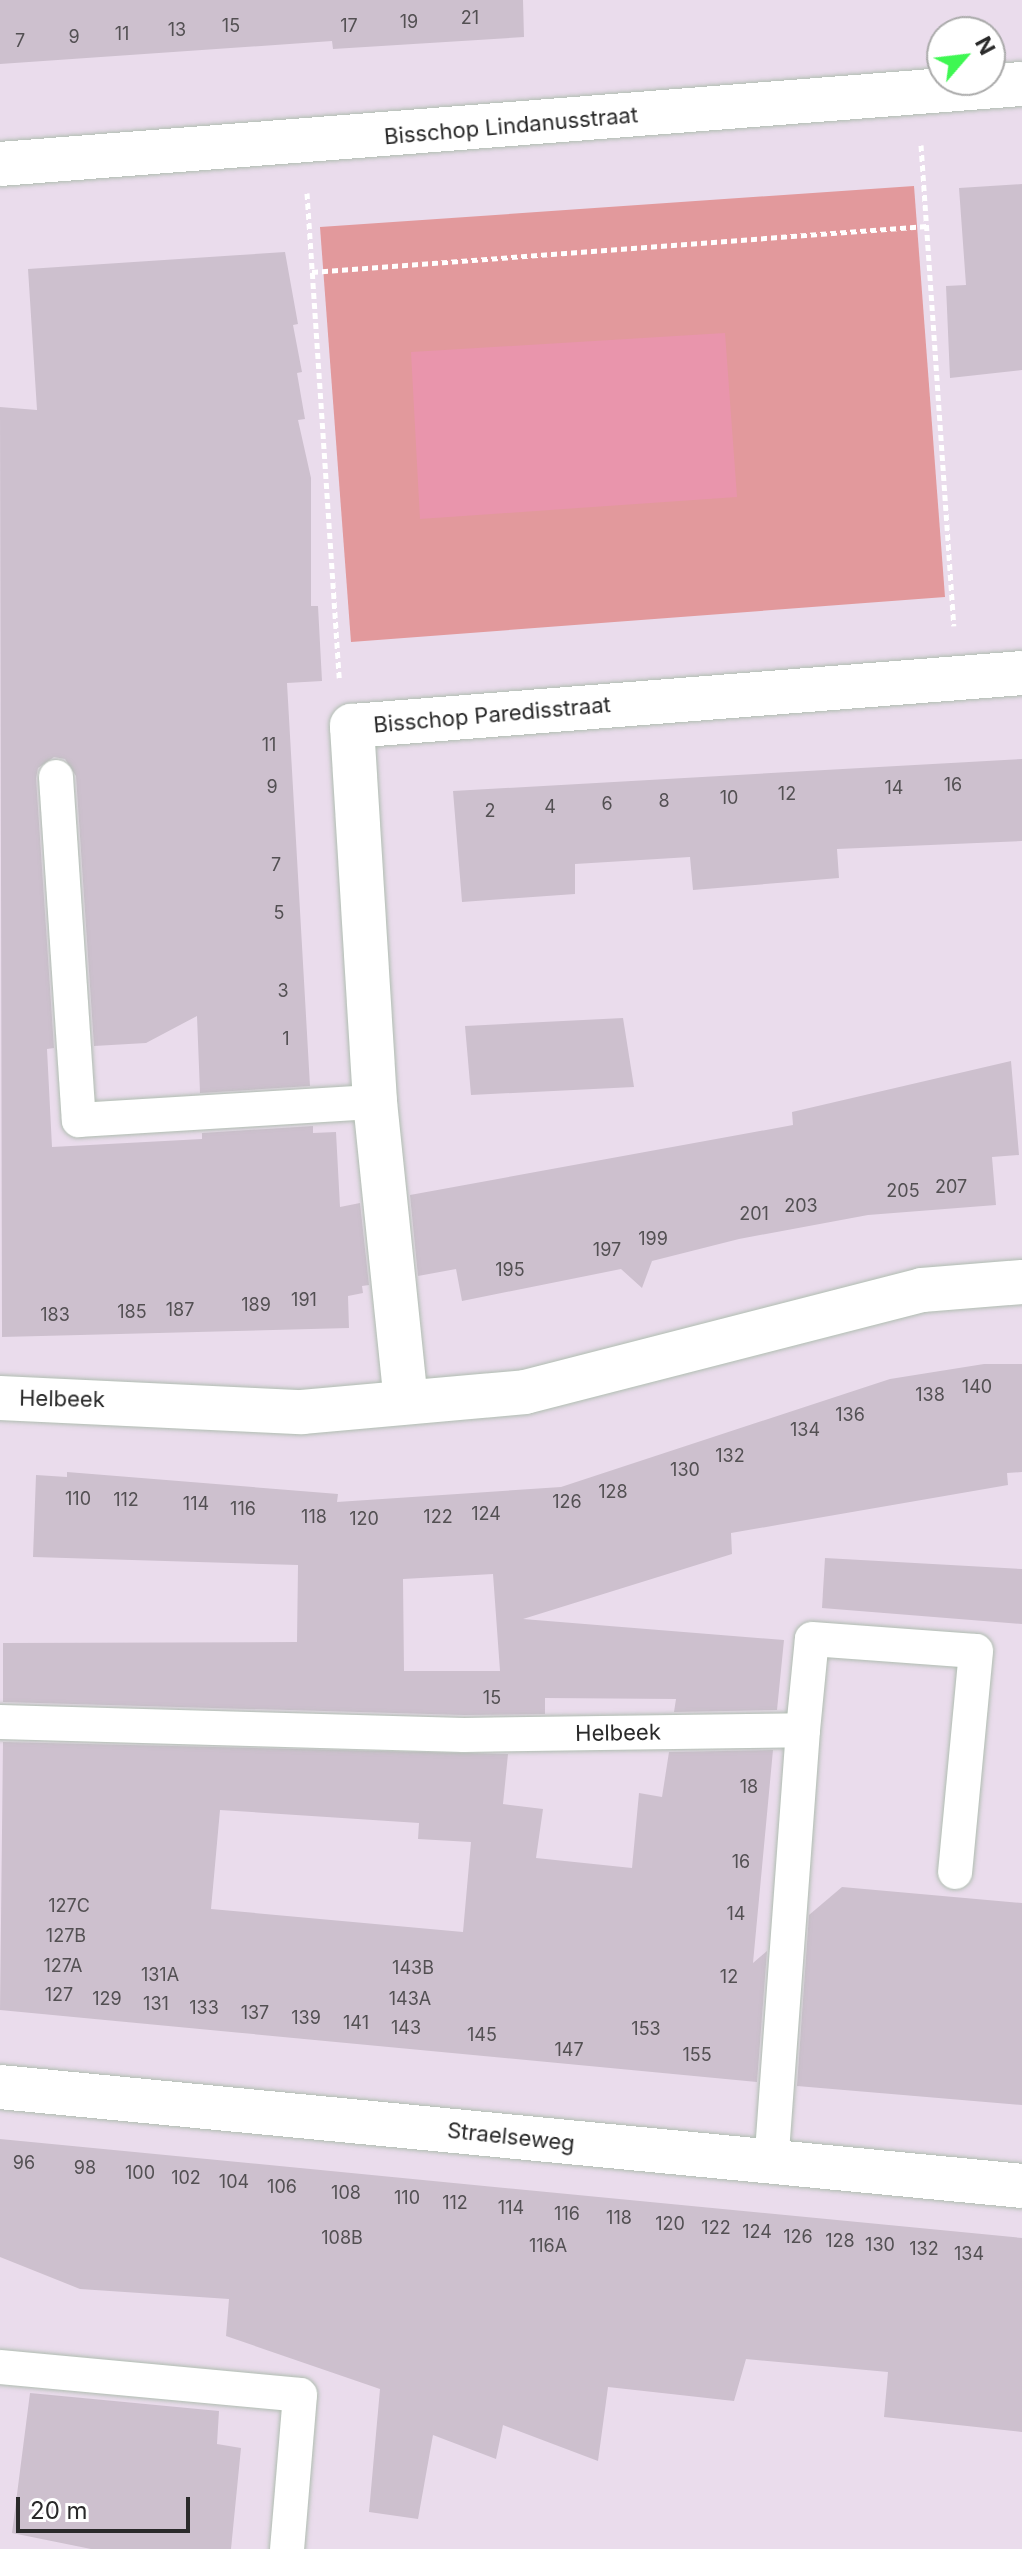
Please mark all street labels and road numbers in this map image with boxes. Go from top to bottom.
street label: Bisschop Lindanusstraat [383,102,639,150]
street label: Bisschop Paredisstraat [372,691,612,739]
street label: Helbeek [19,1385,105,1413]
street label: Helbeek [575,1719,661,1747]
street label: Straelseweg [446,2117,576,2157]

